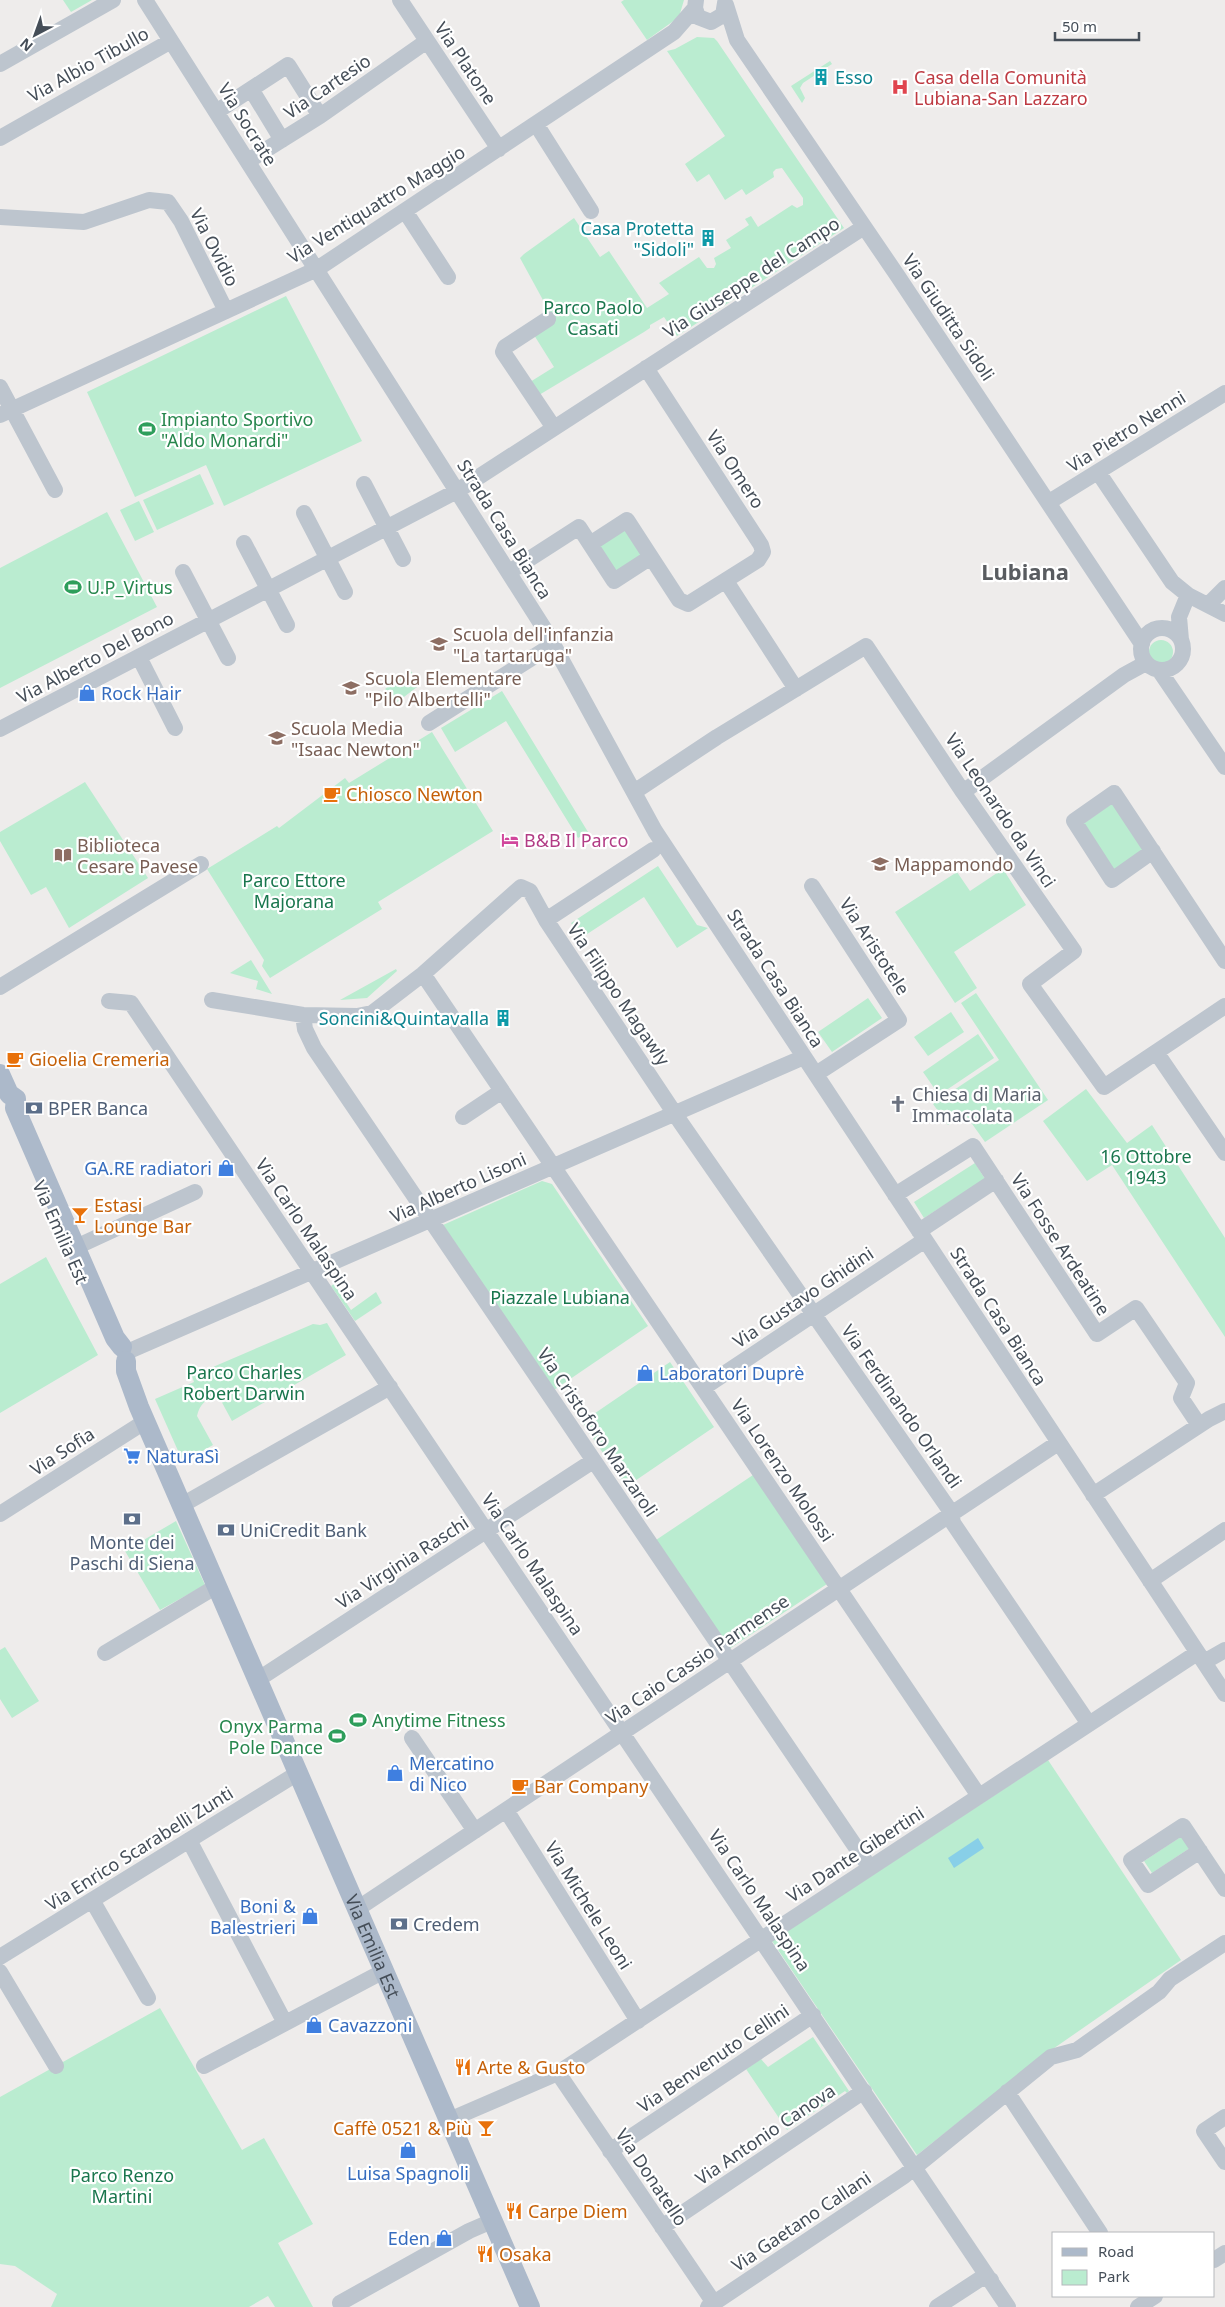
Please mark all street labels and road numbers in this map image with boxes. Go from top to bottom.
street label: Via Platone [430,17,502,109]
street label: Via Albio Tibullo [23,21,153,107]
street label: Via Cartesio [279,48,375,124]
street label: Via Socrate [213,78,283,170]
street label: Via Ventiquattro Maggio [283,139,469,269]
street label: Via Ovidio [185,204,245,290]
street label: Via Giuseppe del Campo [658,211,844,343]
street label: Via Giuditta Sidoli [898,249,1000,385]
street label: Via Pietro Nenni [1062,385,1190,477]
street label: Via Omero [702,425,770,513]
street label: Strada Casa Bianca [452,455,558,603]
street label: Via Alberto Del Bono [12,605,178,709]
street label: Via Leonardo da Vinci [940,728,1062,892]
street label: Via Aristotele [835,893,915,999]
street label: Strada Casa Bianca [722,904,830,1052]
street label: Via Filippo Magawly [562,918,676,1071]
street label: Via Alberto Lisoni [386,1146,530,1228]
street label: Via Carlo Malaspina [251,1153,363,1305]
street label: Via Fosse Ardeatine [1006,1168,1116,1320]
street label: Via Emilia Est [27,1176,95,1288]
street label: Via Gustavo Ghidini [728,1241,878,1353]
street label: Strada Casa Bianca [945,1242,1053,1390]
street label: Via Ferdinando Orlandi [836,1319,968,1493]
street label: Via Cristoforo Marzaroli [532,1343,664,1521]
street label: Via Lorenzo Molossi [726,1394,840,1546]
street label: Via Sofia [25,1421,99,1481]
street label: Via Carlo Malaspina [477,1488,589,1640]
street label: Via Virginia Raschi [331,1510,473,1614]
street label: Via Caio Cassio Parmense [601,1589,793,1729]
street label: Via Enrico Scarabelli Zunti [41,1780,237,1916]
street label: Via Dante Gibertini [782,1801,928,1907]
street label: Via Carlo Malaspina [704,1824,816,1976]
street label: Via Michele Leoni [540,1836,638,1974]
street label: Via Emilia Est [340,1890,407,2002]
street label: Via Benvenuto Cellini [632,1998,794,2118]
street label: Via Antonio Canova [690,2078,840,2190]
street label: Via Donatello [611,2124,693,2230]
street label: Via Gaetano Callani [727,2165,875,2277]

